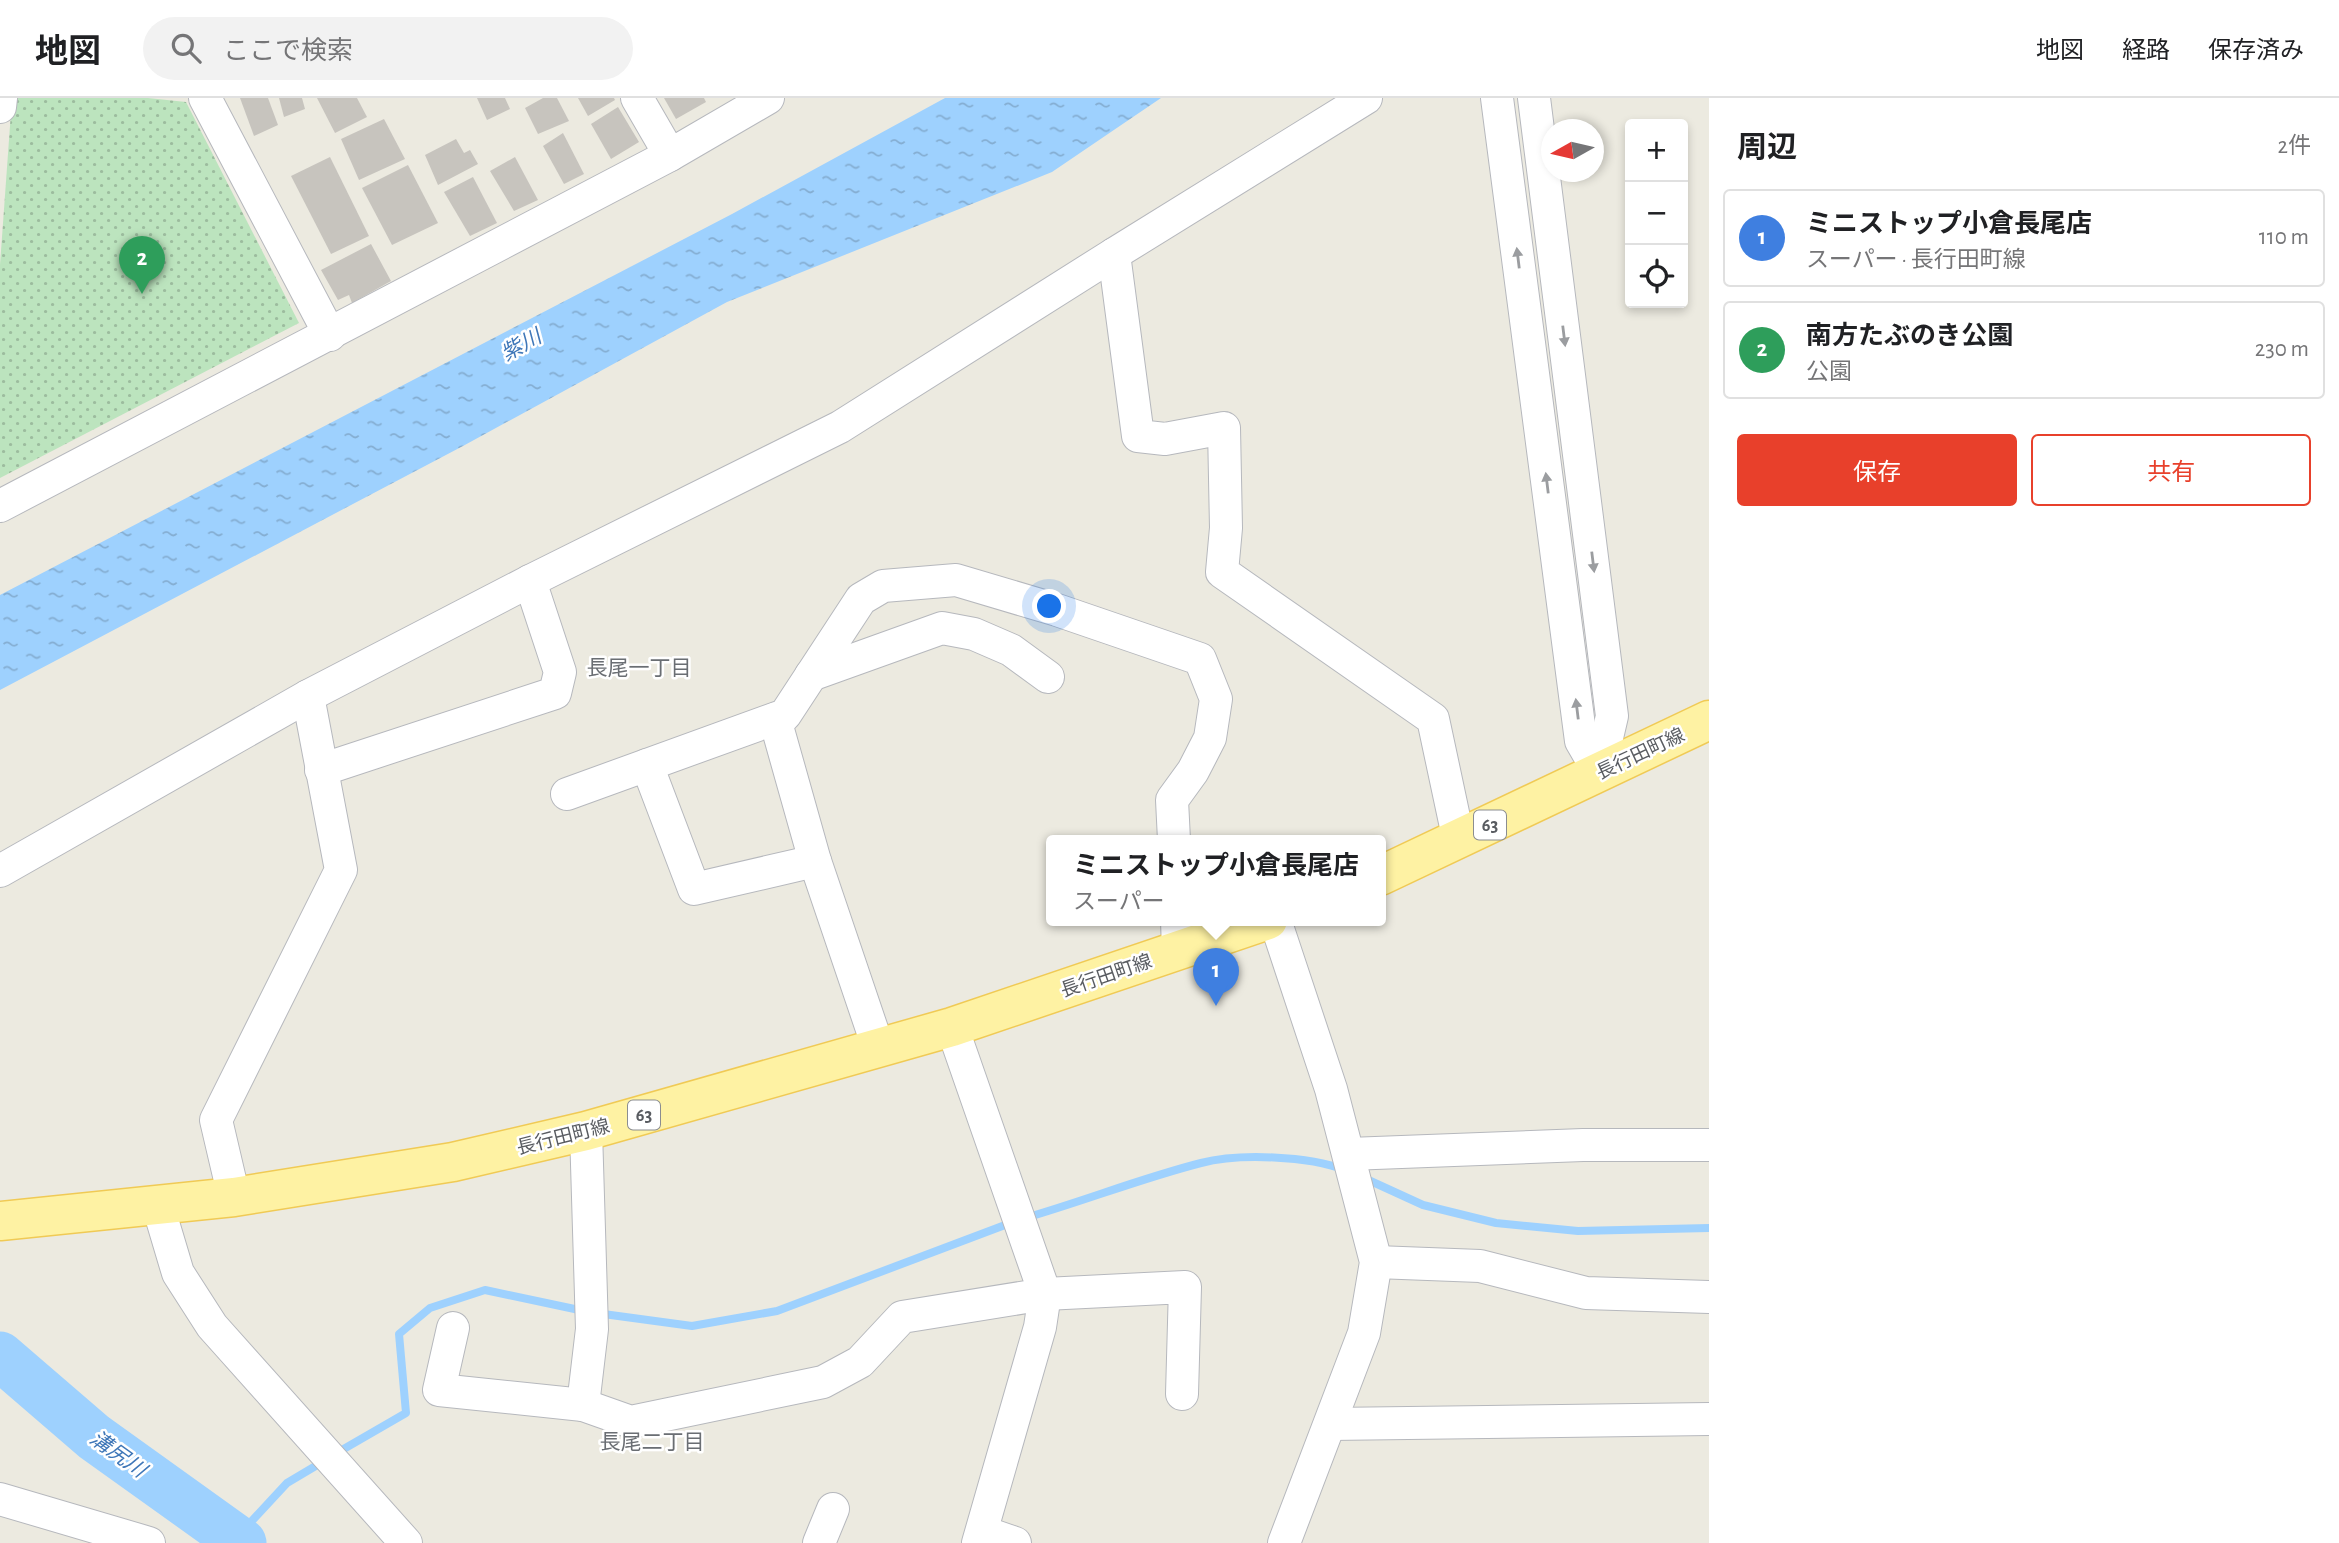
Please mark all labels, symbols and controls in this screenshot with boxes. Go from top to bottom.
search box [143,17,633,80]
icon: search [167,29,205,67]
text: 地図 [35,36,101,69]
text: ここで検索 [223,38,353,64]
text: 地図 [2036,39,2084,63]
text: 経路 [2122,39,2170,63]
text: 保存済み [2208,39,2304,63]
north arrow [1541,119,1604,182]
map controls [1625,119,1688,308]
button: + [1625,119,1688,182]
text: 周辺 [1737,133,1797,163]
text: 2件 [2278,135,2311,158]
button: − [1625,182,1688,245]
text: ミニストップ小倉長尾店 [1806,211,2092,237]
text: 1 [1758,226,1766,249]
text: 110 m [2259,226,2309,249]
pin: 2 [119,236,165,294]
button: locate [1625,245,1688,308]
one-way arrow [1512,247,1523,269]
text: スーパー · 長行田町線 [1806,249,2026,272]
text: 南方たぶのき公園 [1806,323,2013,349]
water label: 紫川 [497,324,546,365]
one-way arrow [1559,325,1570,347]
text: 2 [1757,338,1767,361]
text: 230 m [2255,338,2309,361]
text: 公園 [1806,361,1852,384]
button: 保存 [1737,434,2017,506]
button: 共有 [2031,434,2311,506]
one-way arrow [1542,472,1553,494]
one-way arrow [1587,551,1598,573]
your location [1032,589,1066,623]
district label: 長尾一丁目 [587,658,692,679]
one-way arrow [1572,698,1583,720]
street label: 長行田町線 [1593,724,1688,783]
road number: 63 [1474,810,1506,840]
popup [1046,835,1386,926]
text: ミニストップ小倉長尾店 [1073,853,1359,879]
text: スーパー [1073,891,1165,914]
pin: 1 [1193,948,1239,1006]
street label: 長行田町線 [1058,950,1155,1001]
road number: 63 [628,1100,660,1130]
street label: 長行田町線 [514,1115,612,1158]
water label: 溝尻川 [86,1427,152,1483]
district label: 長尾二丁目 [600,1432,705,1453]

